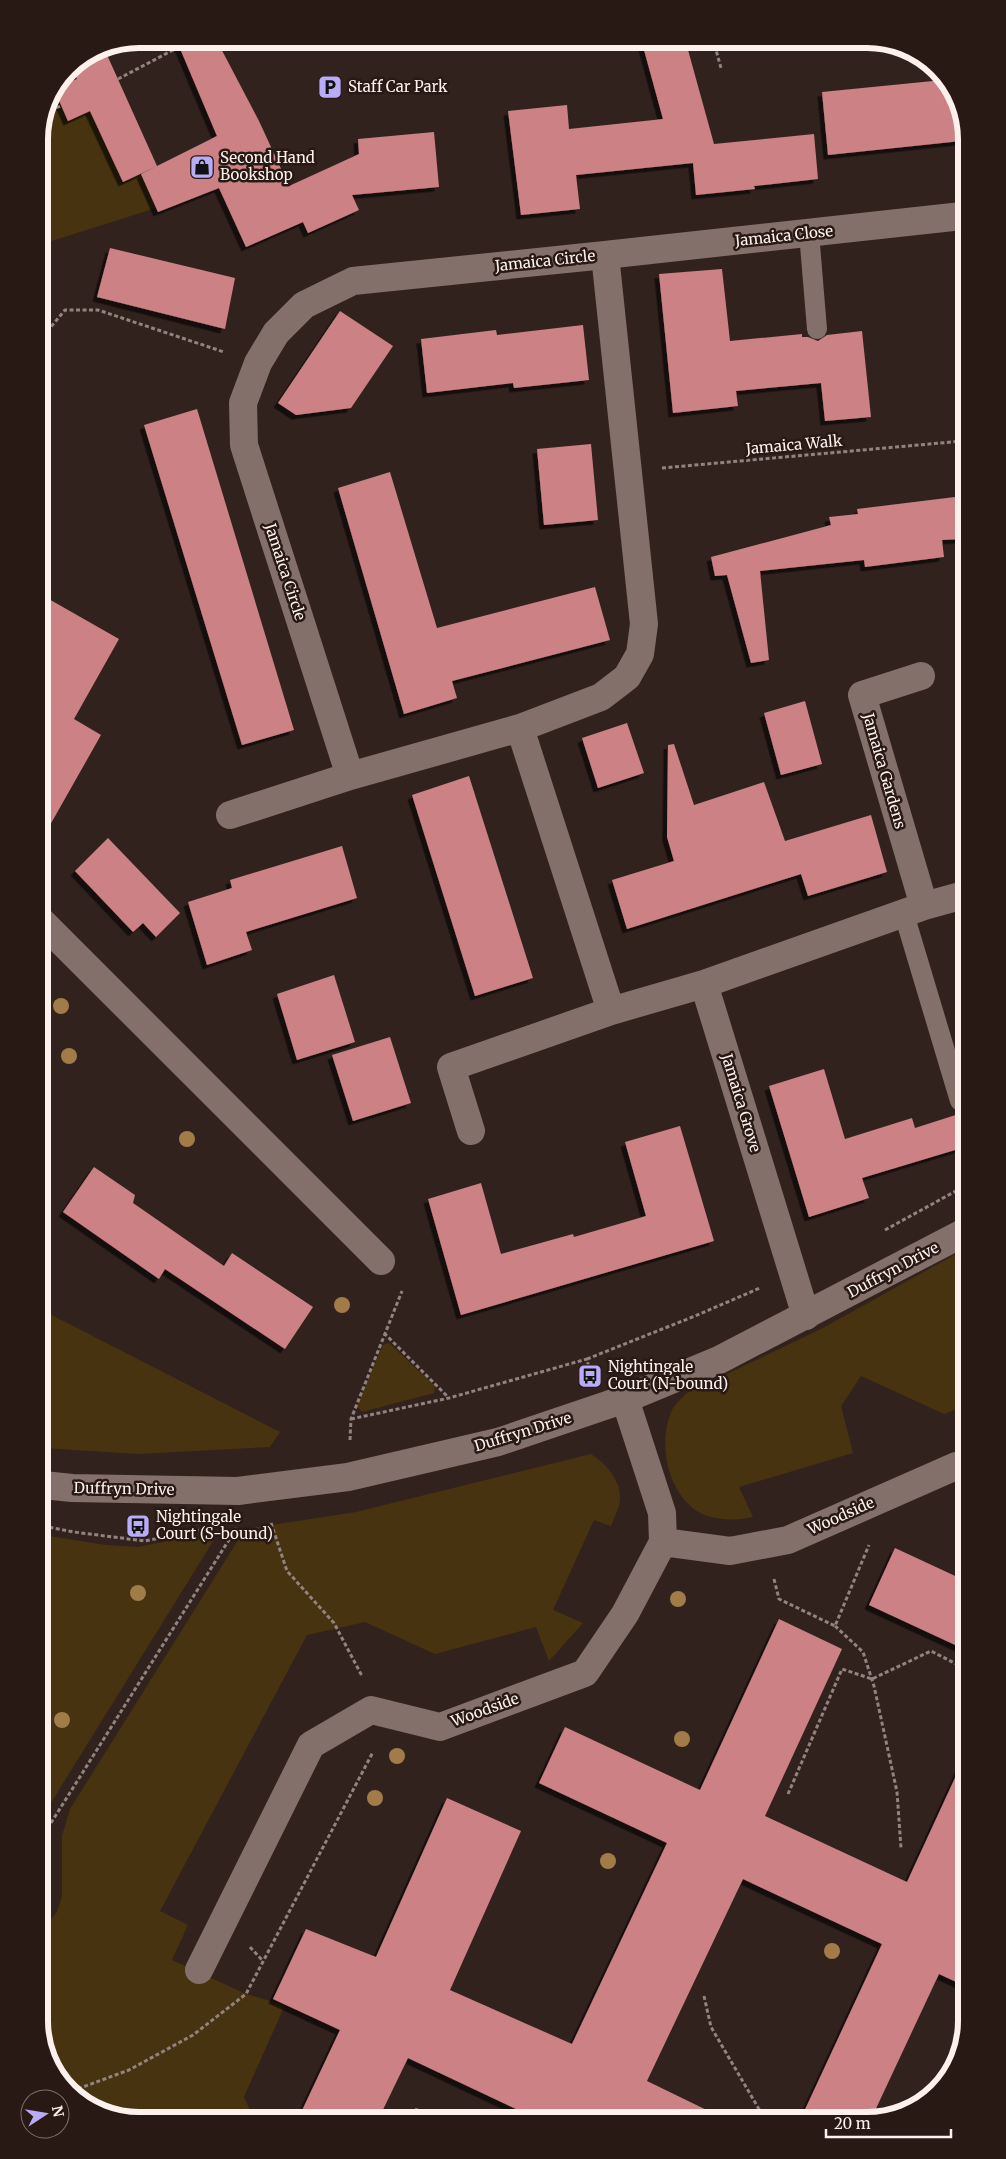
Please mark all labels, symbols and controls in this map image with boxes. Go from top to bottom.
parking icon: Staff Car Park [317,74,343,100]
place label: Staff Car Park [348,77,448,96]
place label: Second Hand Bookshop [220,148,315,184]
shop icon: Second Hand Bookshop [189,154,215,180]
street label: Jamaica Close [733,221,834,250]
street label: Jamaica Circle [493,246,596,275]
street label: Jamaica Walk [744,431,843,458]
street label: Jamaica Circle [261,520,310,623]
street label: Jamaica Gardens [859,710,910,831]
street label: Jamaica Grove [717,1050,766,1155]
street label: Duffryn Drive [844,1237,942,1302]
place label: Nightingale Court (N-bound) [608,1357,728,1393]
bus stop icon: Nightingale Court (N-bound) [577,1363,603,1389]
street label: Duffryn Drive [472,1408,574,1455]
street label: Duffryn Drive [74,1478,175,1499]
street label: Woodside [804,1492,877,1539]
place label: Nightingale Court (S-bound) [156,1507,273,1543]
bus stop icon: Nightingale Court (S-bound) [125,1513,151,1539]
street label: Woodside [447,1688,521,1731]
north arrow [20,2089,70,2139]
text: N [48,2104,68,2119]
scale bar [826,2106,951,2138]
text: 20 m [834,2114,871,2133]

